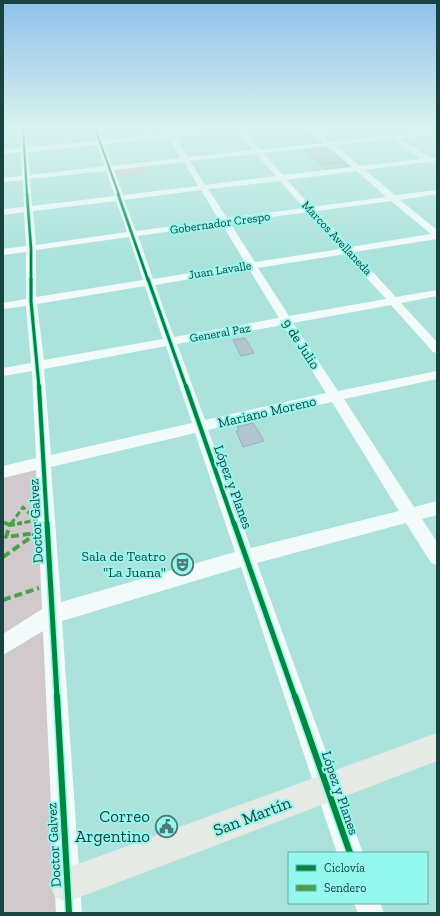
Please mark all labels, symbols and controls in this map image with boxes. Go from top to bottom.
street label: Marcos Avellaneda [299,198,375,278]
street label: Gobernador Crespo [169,209,271,237]
street label: Juan Lavalle [188,258,253,282]
street label: 9 de Julio [278,316,324,372]
street label: General Paz [189,321,252,345]
street label: Mariano Moreno [216,392,318,432]
street label: López y Planes [210,443,256,531]
street label: Doctor Galvez [25,478,47,564]
place label: Sala de Teatro "La Juana" [82,548,166,581]
theatre icon: Sala de Teatro "La Juana" [169,551,195,577]
street label: López y Planes [318,749,362,837]
street label: San Martín [210,792,294,840]
street label: Doctor Galvez [43,802,65,888]
place label: Correo Argentino [75,806,150,846]
public building icon: Correo Argentino [153,813,179,839]
legend [288,852,428,904]
text: Ciclovía [324,861,365,875]
text: Sendero [324,881,366,895]

